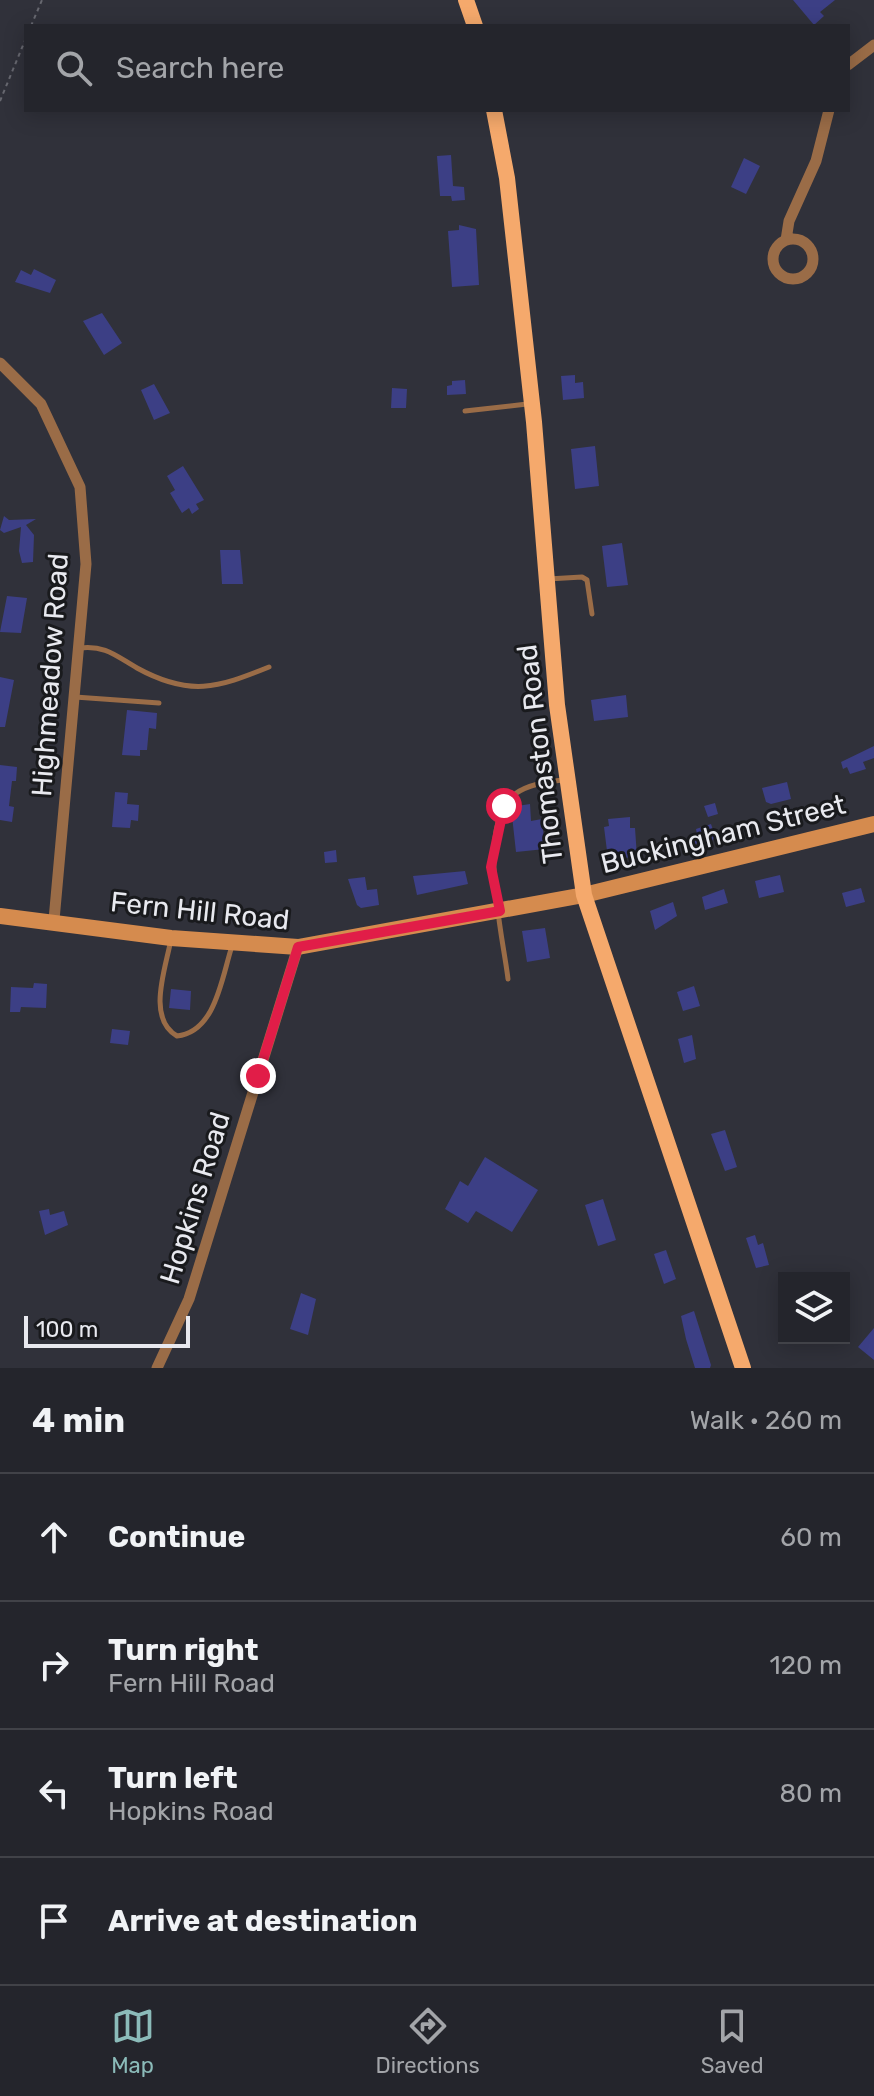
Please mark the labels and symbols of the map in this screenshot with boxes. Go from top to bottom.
street label: Highmeadow Road [25,552,75,798]
street label: Thomaston Road [510,643,570,865]
route start [486,788,522,824]
street label: Buckingham Street [597,788,849,880]
street label: Fern Hill Road [109,885,291,937]
route end [240,1058,276,1094]
street label: Hopkins Road [153,1108,237,1288]
scale bar [24,1312,190,1348]

